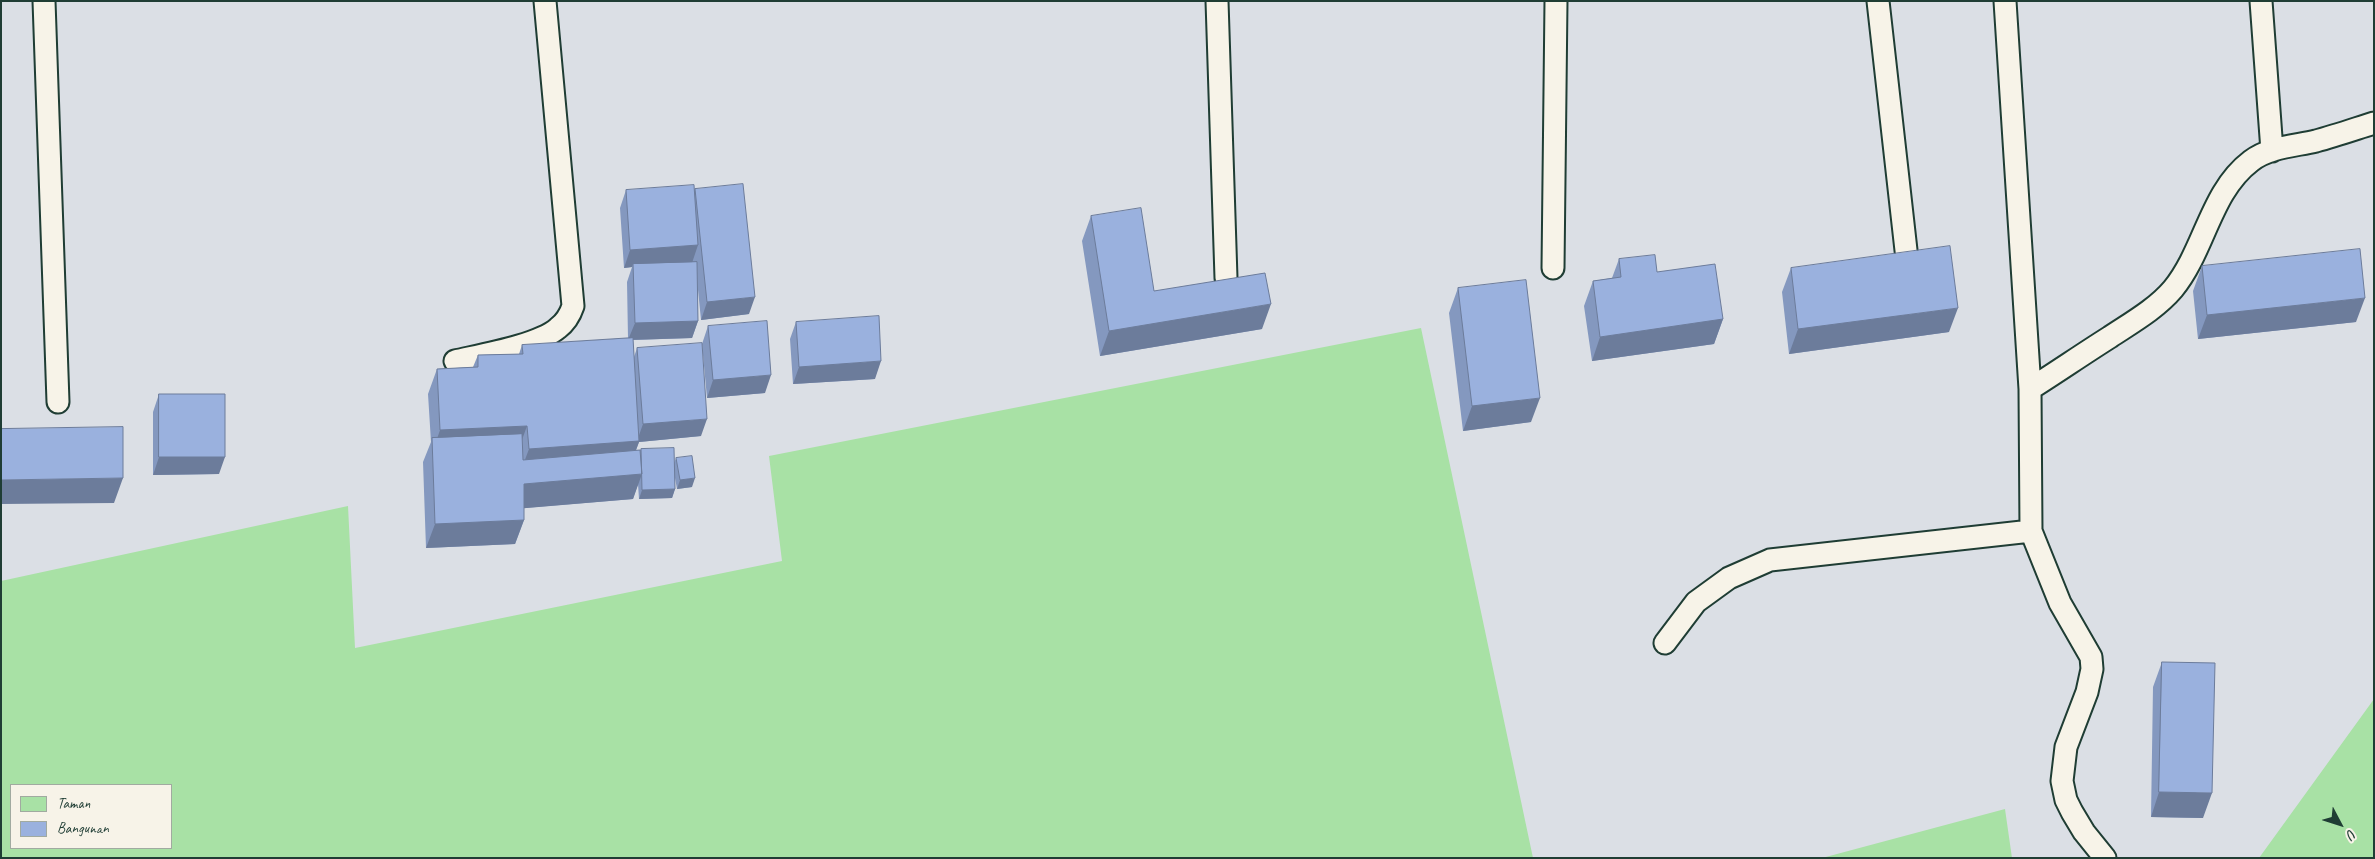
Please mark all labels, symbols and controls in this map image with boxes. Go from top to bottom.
legend [10,784,172,849]
text: Taman [57,794,90,813]
north arrow [2315,799,2365,849]
text: Bangunan [57,819,109,838]
text: U [2343,826,2361,842]

